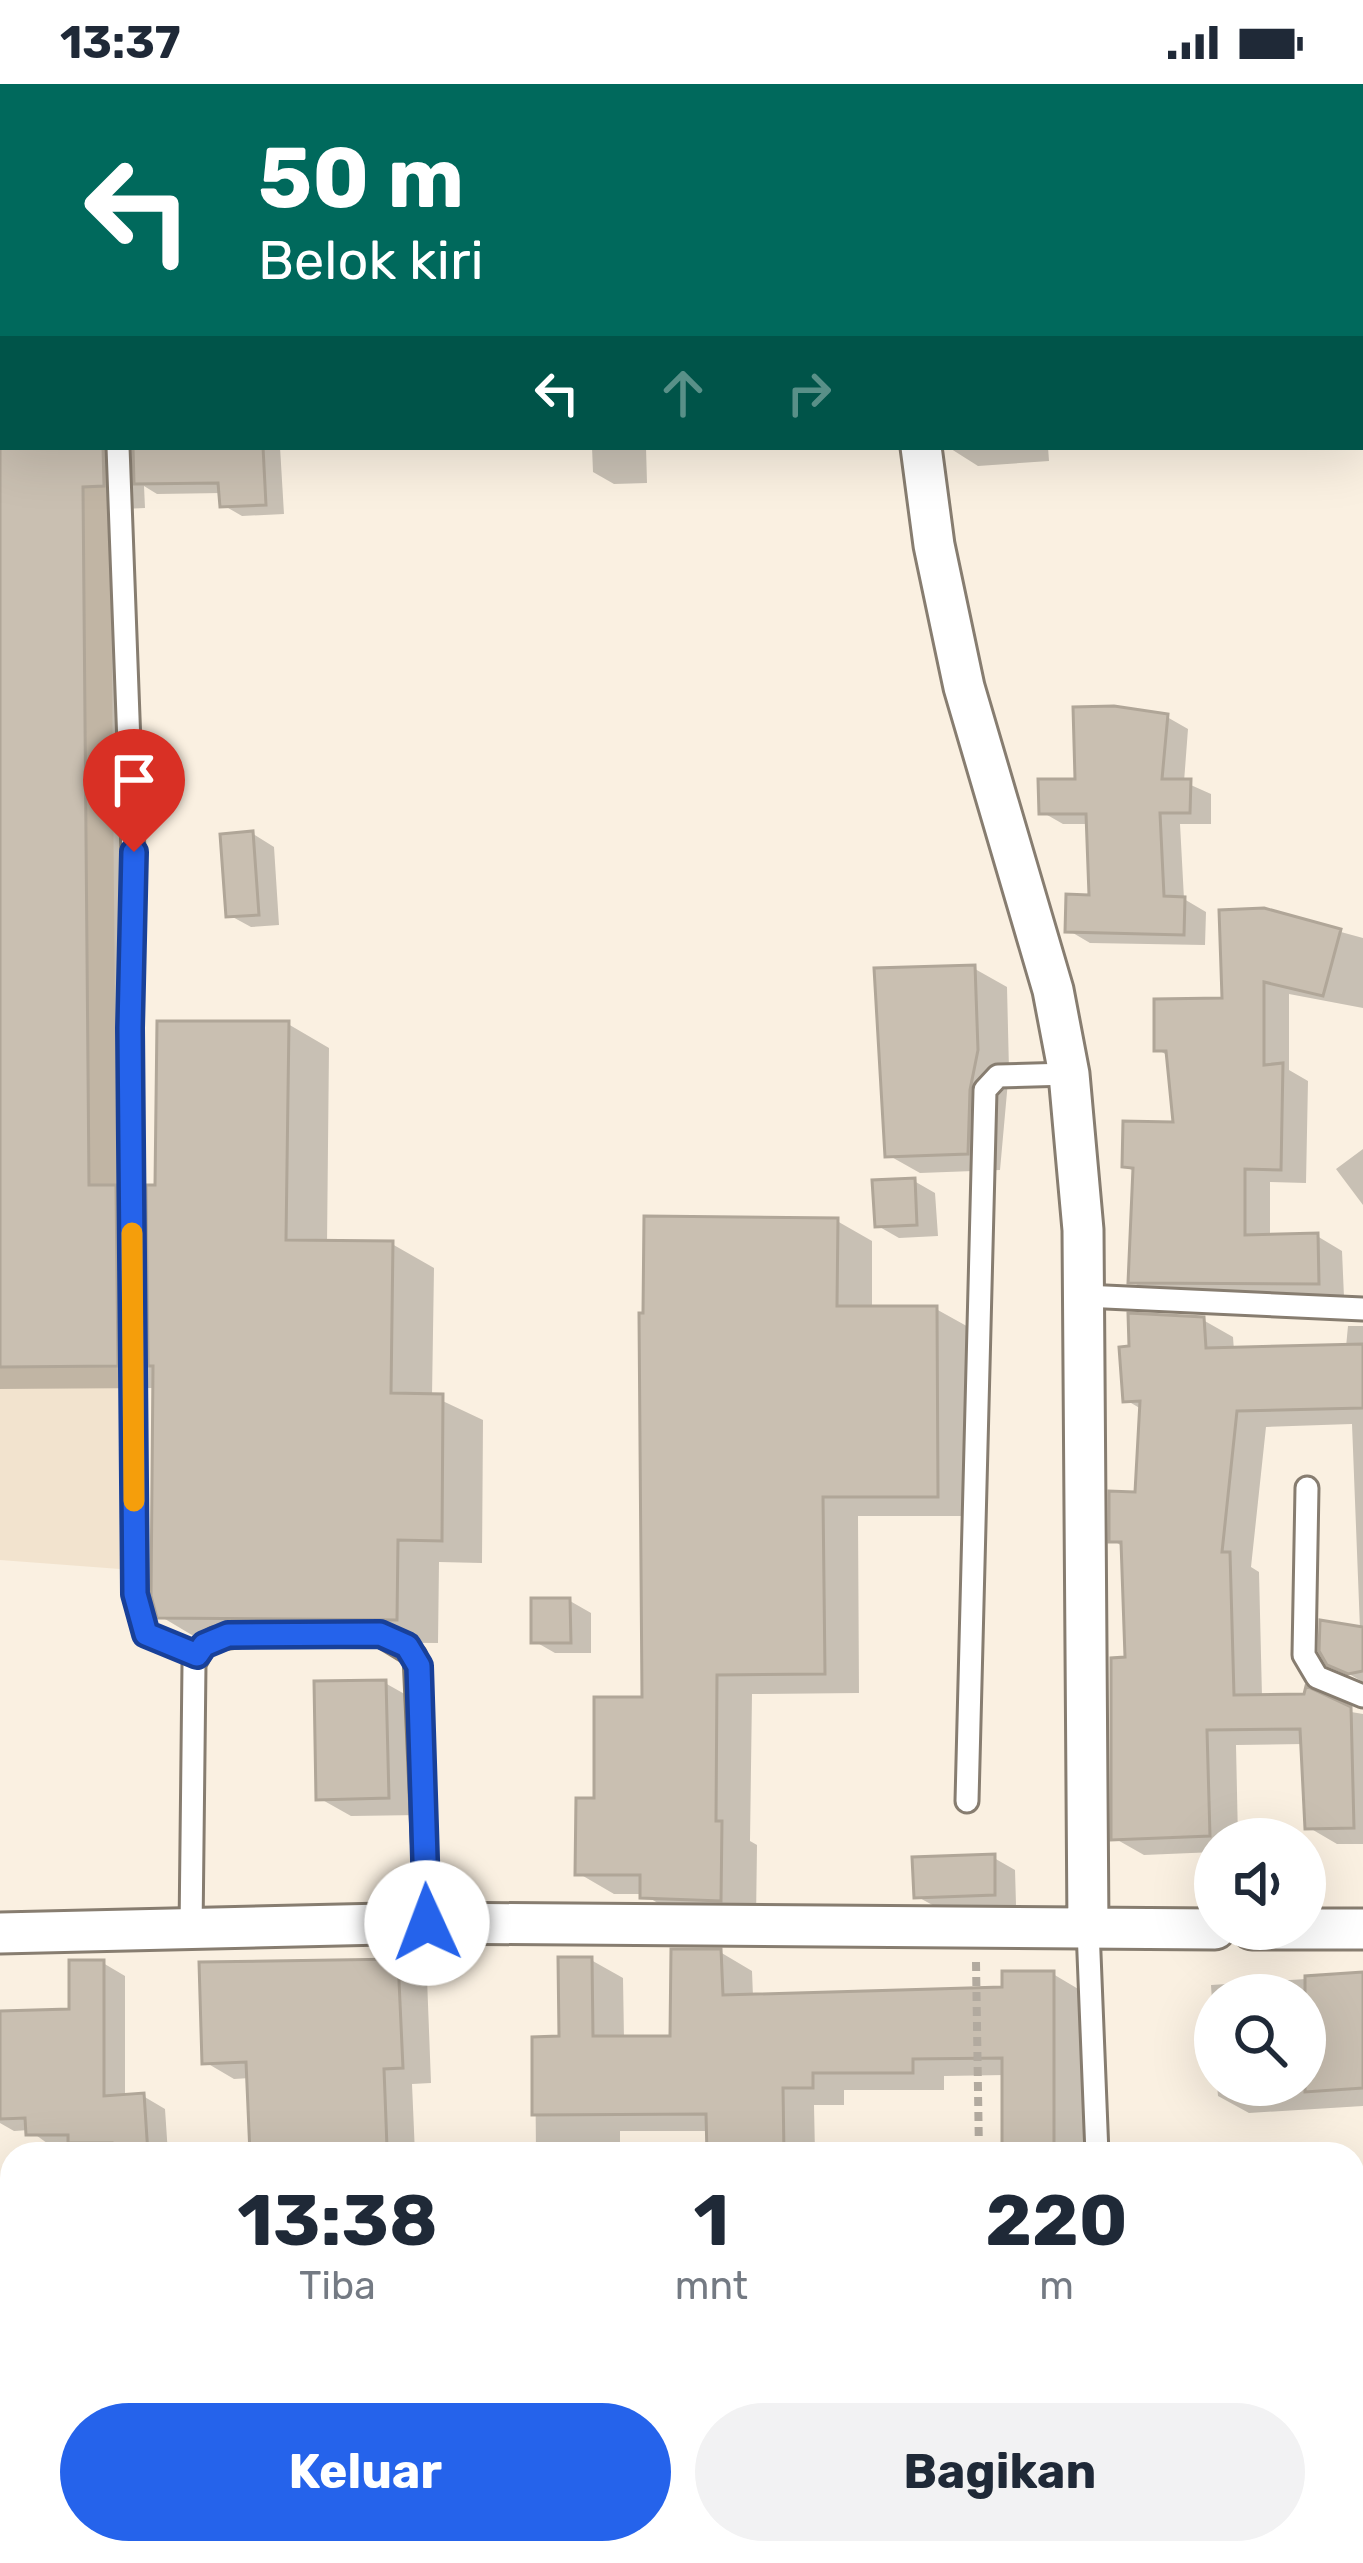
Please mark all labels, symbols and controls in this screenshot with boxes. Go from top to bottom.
text: 13:37 [60,16,181,69]
text: 50 m [258,128,464,228]
icon: left [60,132,216,288]
text: Belok kiri [258,229,484,293]
icon: left [524,360,590,426]
icon: ahead [650,360,716,426]
icon: right [776,360,842,426]
pin [83,729,185,852]
icon: arrive [101,747,167,813]
map controls [1194,1818,1326,2106]
button: sound [1194,1818,1326,1950]
position arrow [364,1860,490,1986]
button: search [1194,1974,1326,2106]
text: 13:38 [237,2178,438,2263]
text: 1 [694,2178,729,2263]
text: 220 [985,2178,1128,2263]
text: Tiba [299,2263,376,2309]
text: mnt [675,2263,748,2309]
text: m [1039,2263,1074,2309]
button: Keluar [60,2403,671,2541]
button: Bagikan [695,2403,1305,2541]

